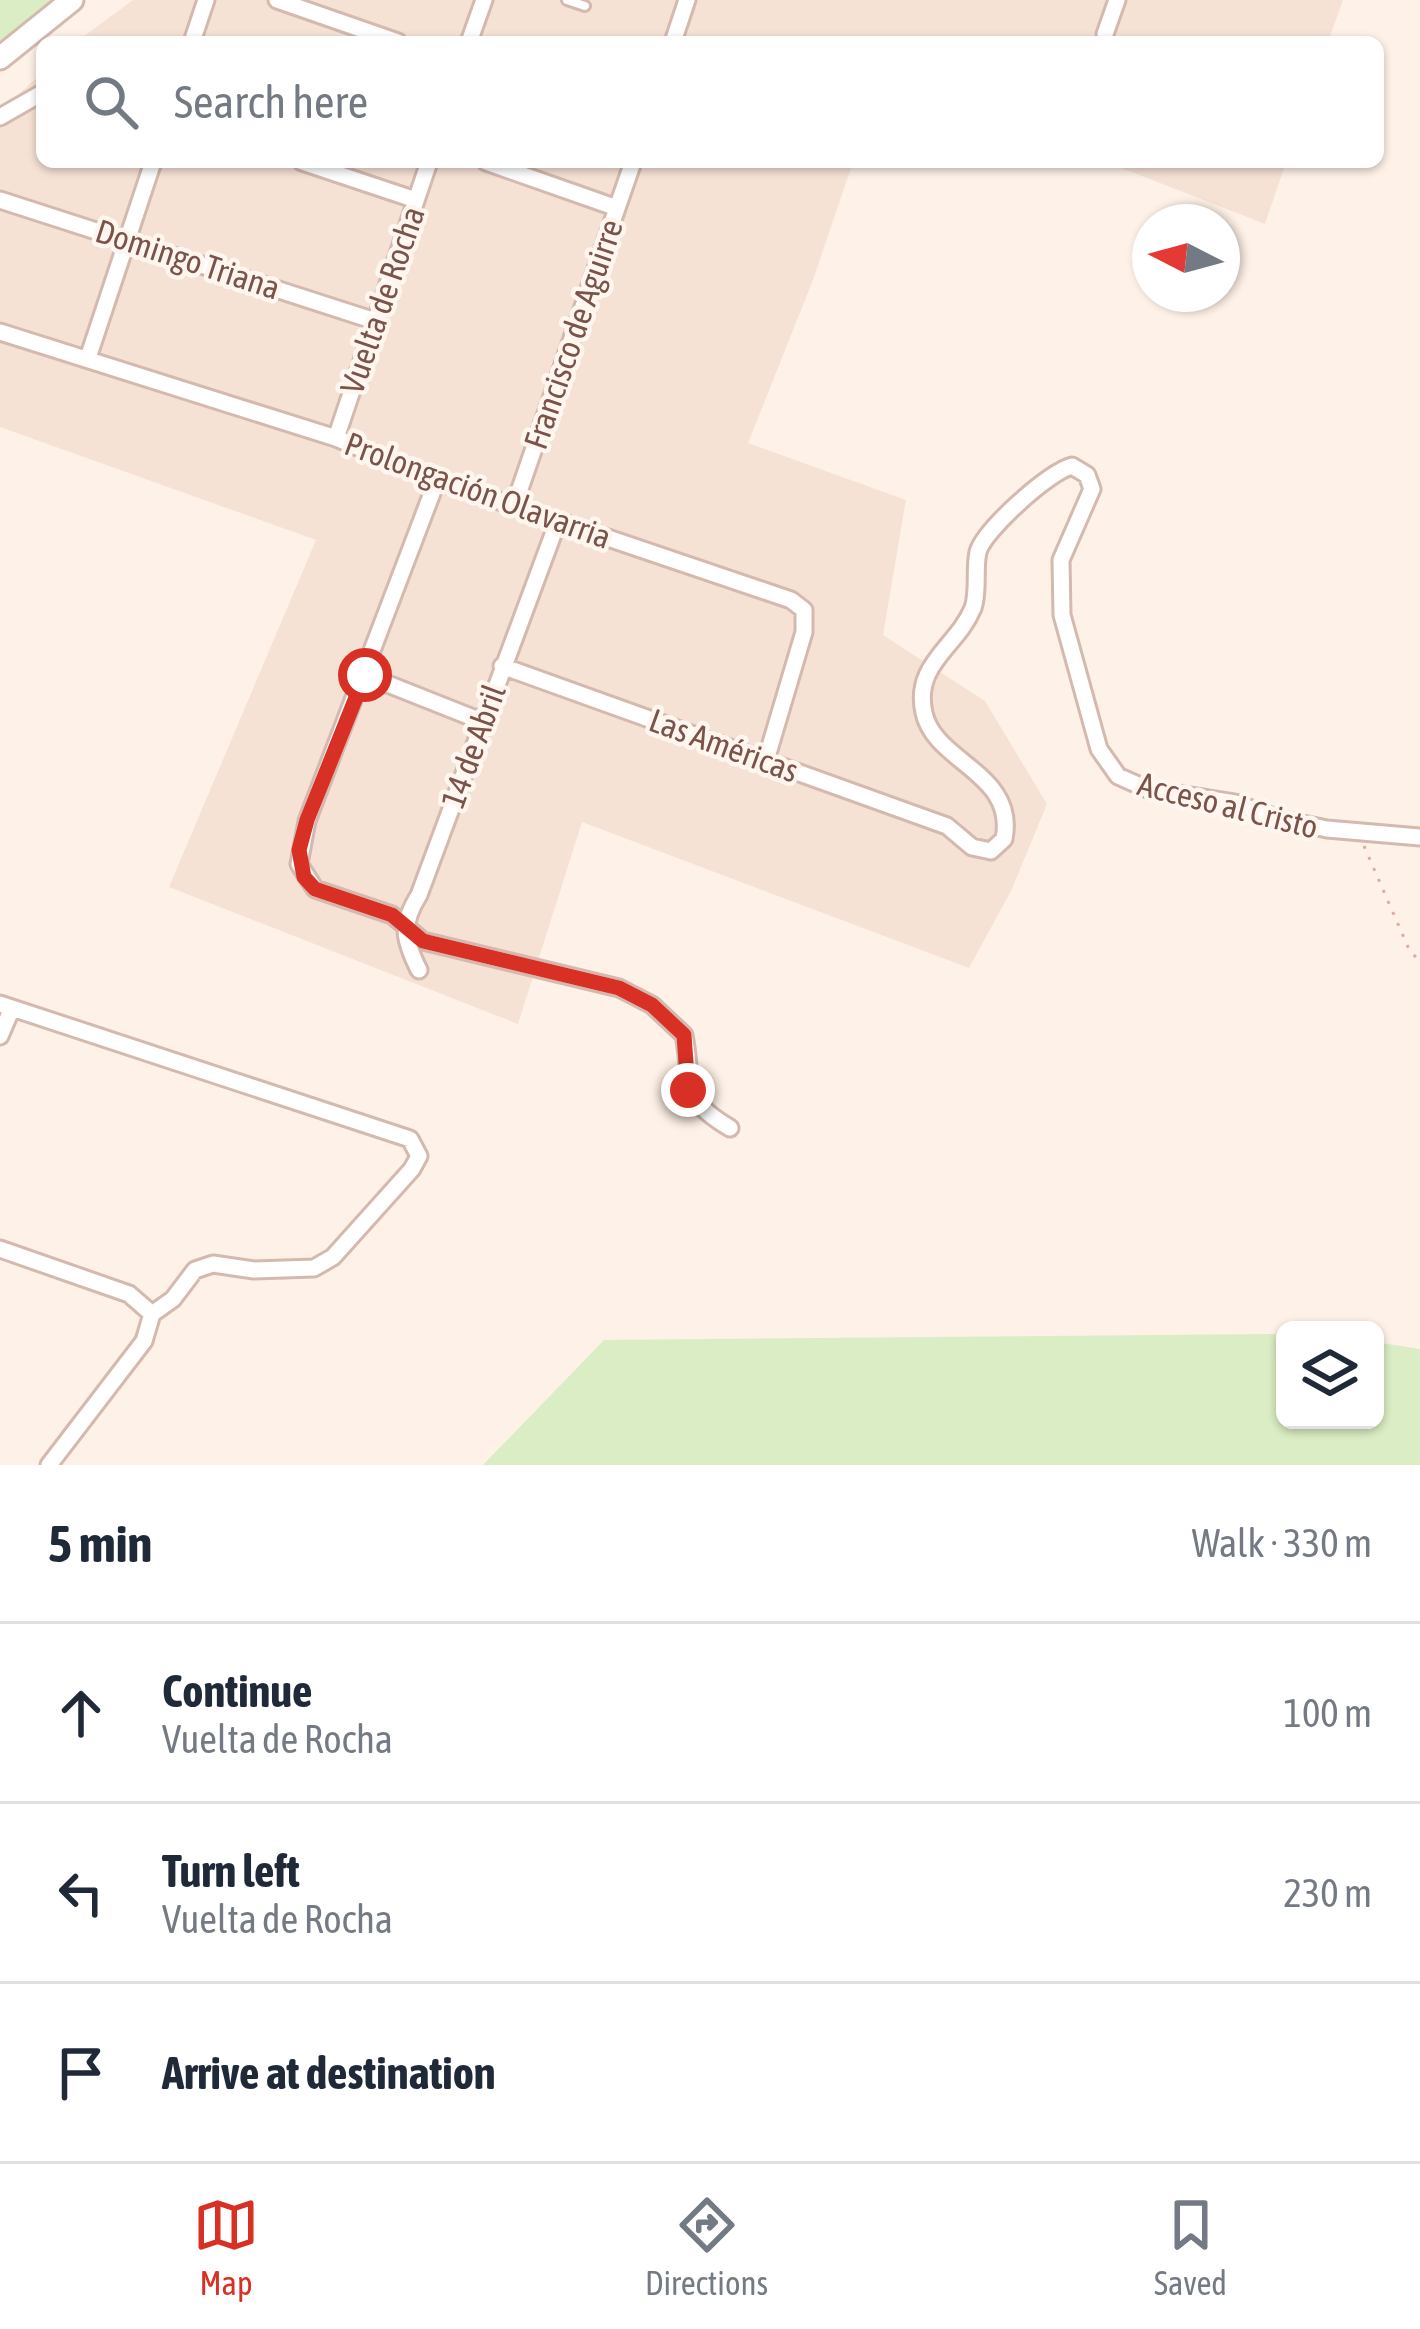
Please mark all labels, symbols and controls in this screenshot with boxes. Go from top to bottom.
search box [36,36,1384,168]
icon: search [78,69,144,135]
text: Search here [174,76,368,128]
street label: Vuelta de Rocha [332,201,432,399]
north arrow [1132,204,1240,312]
street label: Domingo Triana [91,211,285,307]
street label: Francisco de Aguirre [516,214,630,454]
street label: Prolongación Olavarria [340,424,616,556]
route start [338,648,392,702]
street label: 14 de Abril [433,679,513,813]
street label: Las Américas [644,701,804,789]
street label: Acceso al Cristo [1134,764,1322,846]
route end [661,1063,715,1117]
map controls [1276,1321,1384,1429]
button: layers [1276,1321,1384,1429]
text: 5 min [48,1514,152,1573]
text: Walk · 330 m [1192,1521,1372,1565]
text: Continue [162,1665,313,1717]
icon: ahead [48,1680,114,1746]
text: 100 m [1284,1691,1372,1735]
text: Vuelta de Rocha [162,1717,393,1761]
text: Turn left [162,1845,300,1897]
icon: left [48,1860,114,1926]
text: 230 m [1284,1871,1372,1915]
text: Vuelta de Rocha [162,1897,393,1941]
icon: arrive [48,2040,114,2106]
text: Arrive at destination [162,2047,496,2099]
tab: Map [193,2192,259,2302]
tab: Directions [645,2192,768,2302]
tab: Saved [1154,2192,1227,2302]

